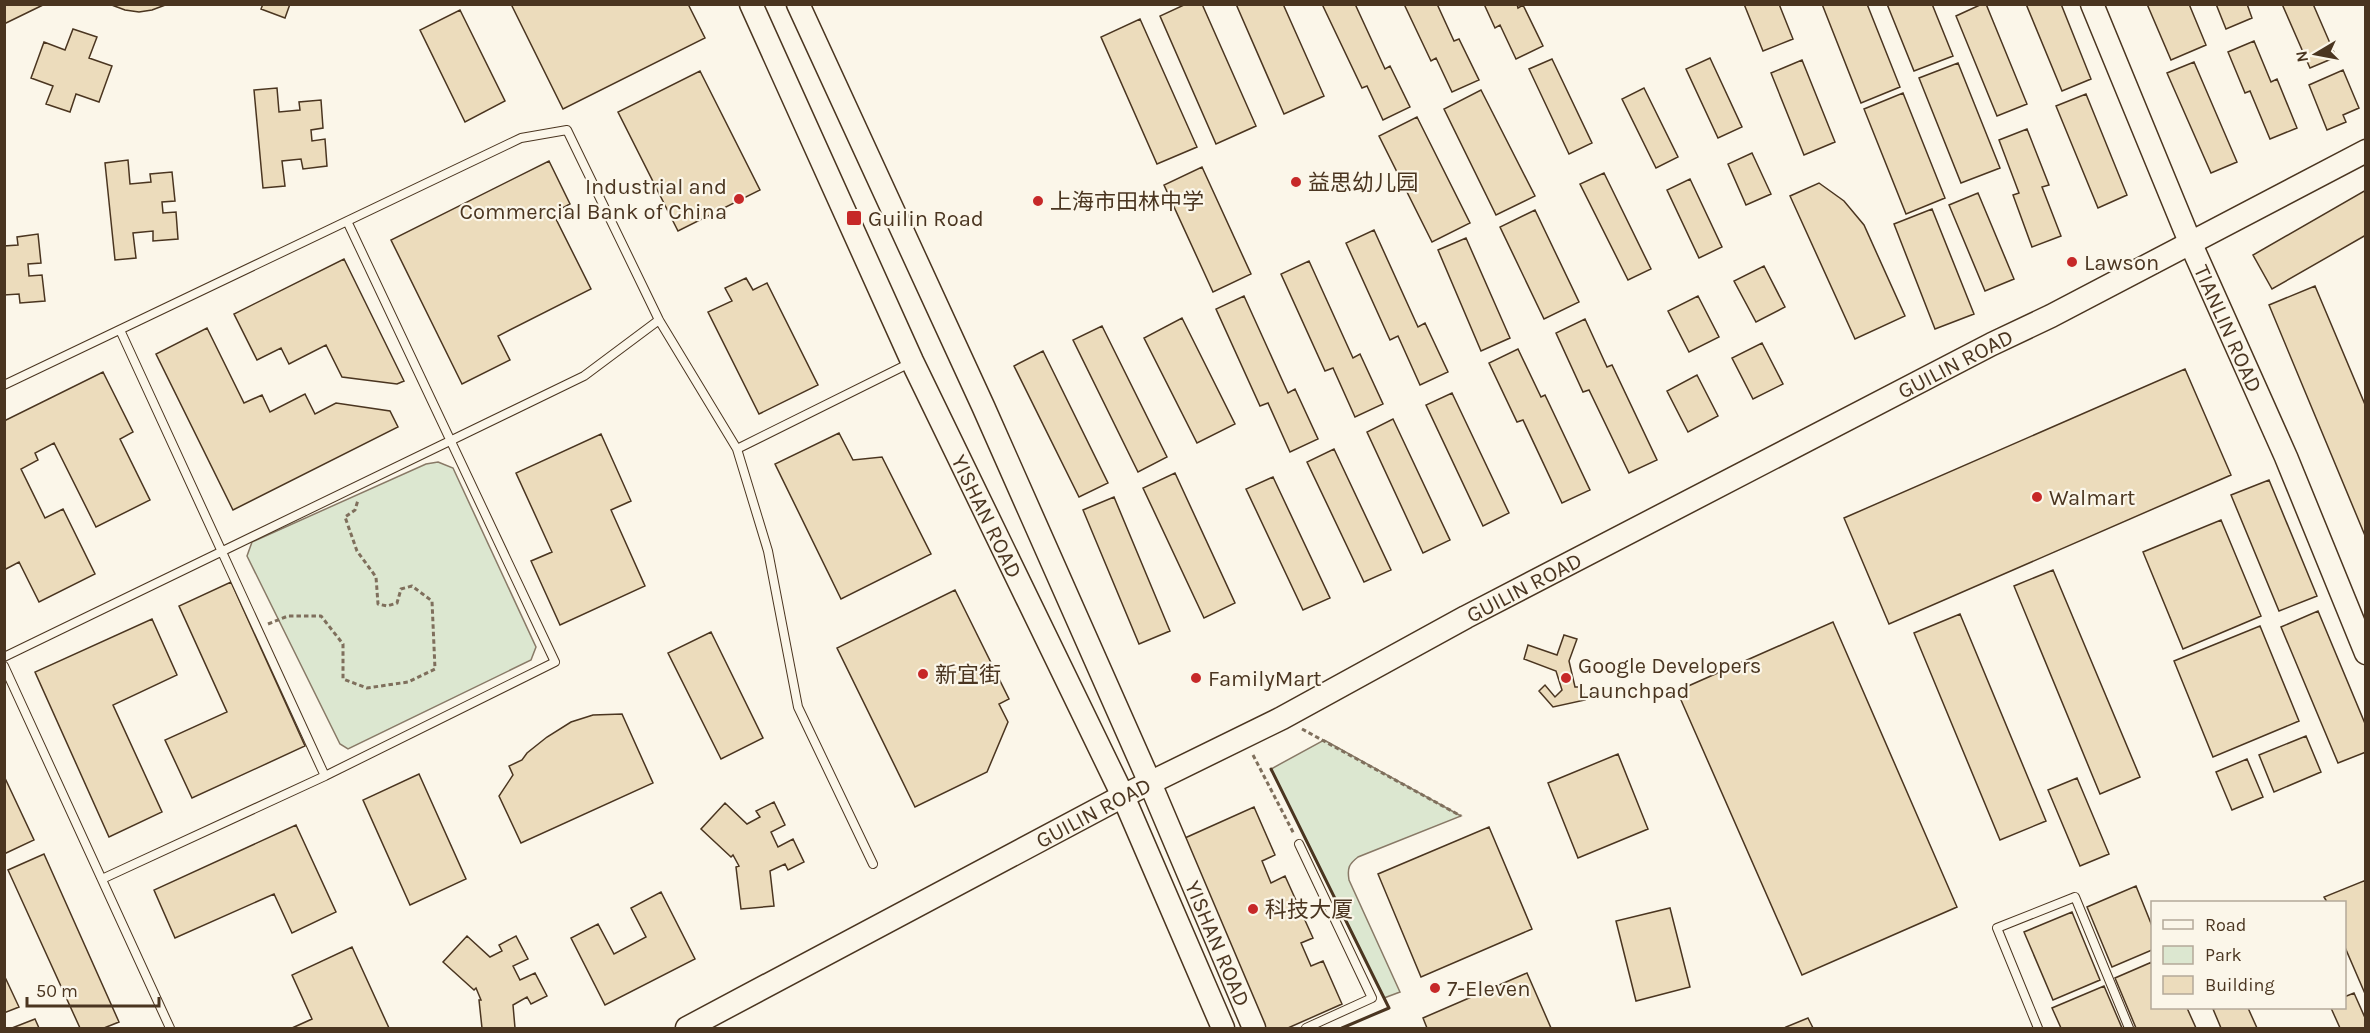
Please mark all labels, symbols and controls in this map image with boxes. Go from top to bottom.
north arrow [2286,24,2346,84]
text: N [2291,49,2312,64]
place label: 益思幼儿园 [1308,170,1418,196]
place label: Industrial and Commercial Bank of China [460,174,727,225]
marker: 益思幼儿园 [1289,175,1303,189]
place label: 上海市田林中学 [1050,189,1204,215]
marker: Industrial and Commercial Bank of China [732,192,746,206]
marker: 上海市田林中学 [1031,194,1045,208]
place label: Guilin Road [868,206,984,232]
marker: Guilin Road [845,209,863,227]
place label: Lawson [2084,250,2159,276]
marker: Lawson [2065,255,2079,269]
street label: TIANLIN ROAD [2188,261,2267,396]
street label: GUILIN ROAD [1894,324,2018,405]
street label: YISHAN ROAD [945,451,1027,583]
place label: Walmart [2049,485,2135,511]
marker: Walmart [2030,490,2044,504]
street label: GUILIN ROAD [1462,547,1586,629]
place label: Google Developers Launchpad [1578,653,1761,704]
place label: 新宜街 [935,662,1001,688]
place label: FamilyMart [1208,666,1322,692]
marker: 新宜街 [916,667,930,681]
marker: FamilyMart [1189,671,1203,685]
marker: Google Developers Launchpad [1559,671,1573,685]
street label: GUILIN ROAD [1032,772,1155,854]
street label: YISHAN ROAD [1179,877,1255,1010]
place label: 科技大厦 [1265,897,1353,923]
legend [2151,901,2346,1009]
marker: 科技大厦 [1246,902,1260,916]
text: Road [2205,914,2246,936]
text: Park [2205,944,2242,966]
scale bar [27,970,159,1008]
text: Building [2205,974,2275,996]
place label: 7-Eleven [1447,976,1530,1002]
text: 50 m [36,980,78,1002]
marker: 7-Eleven [1428,981,1442,995]

